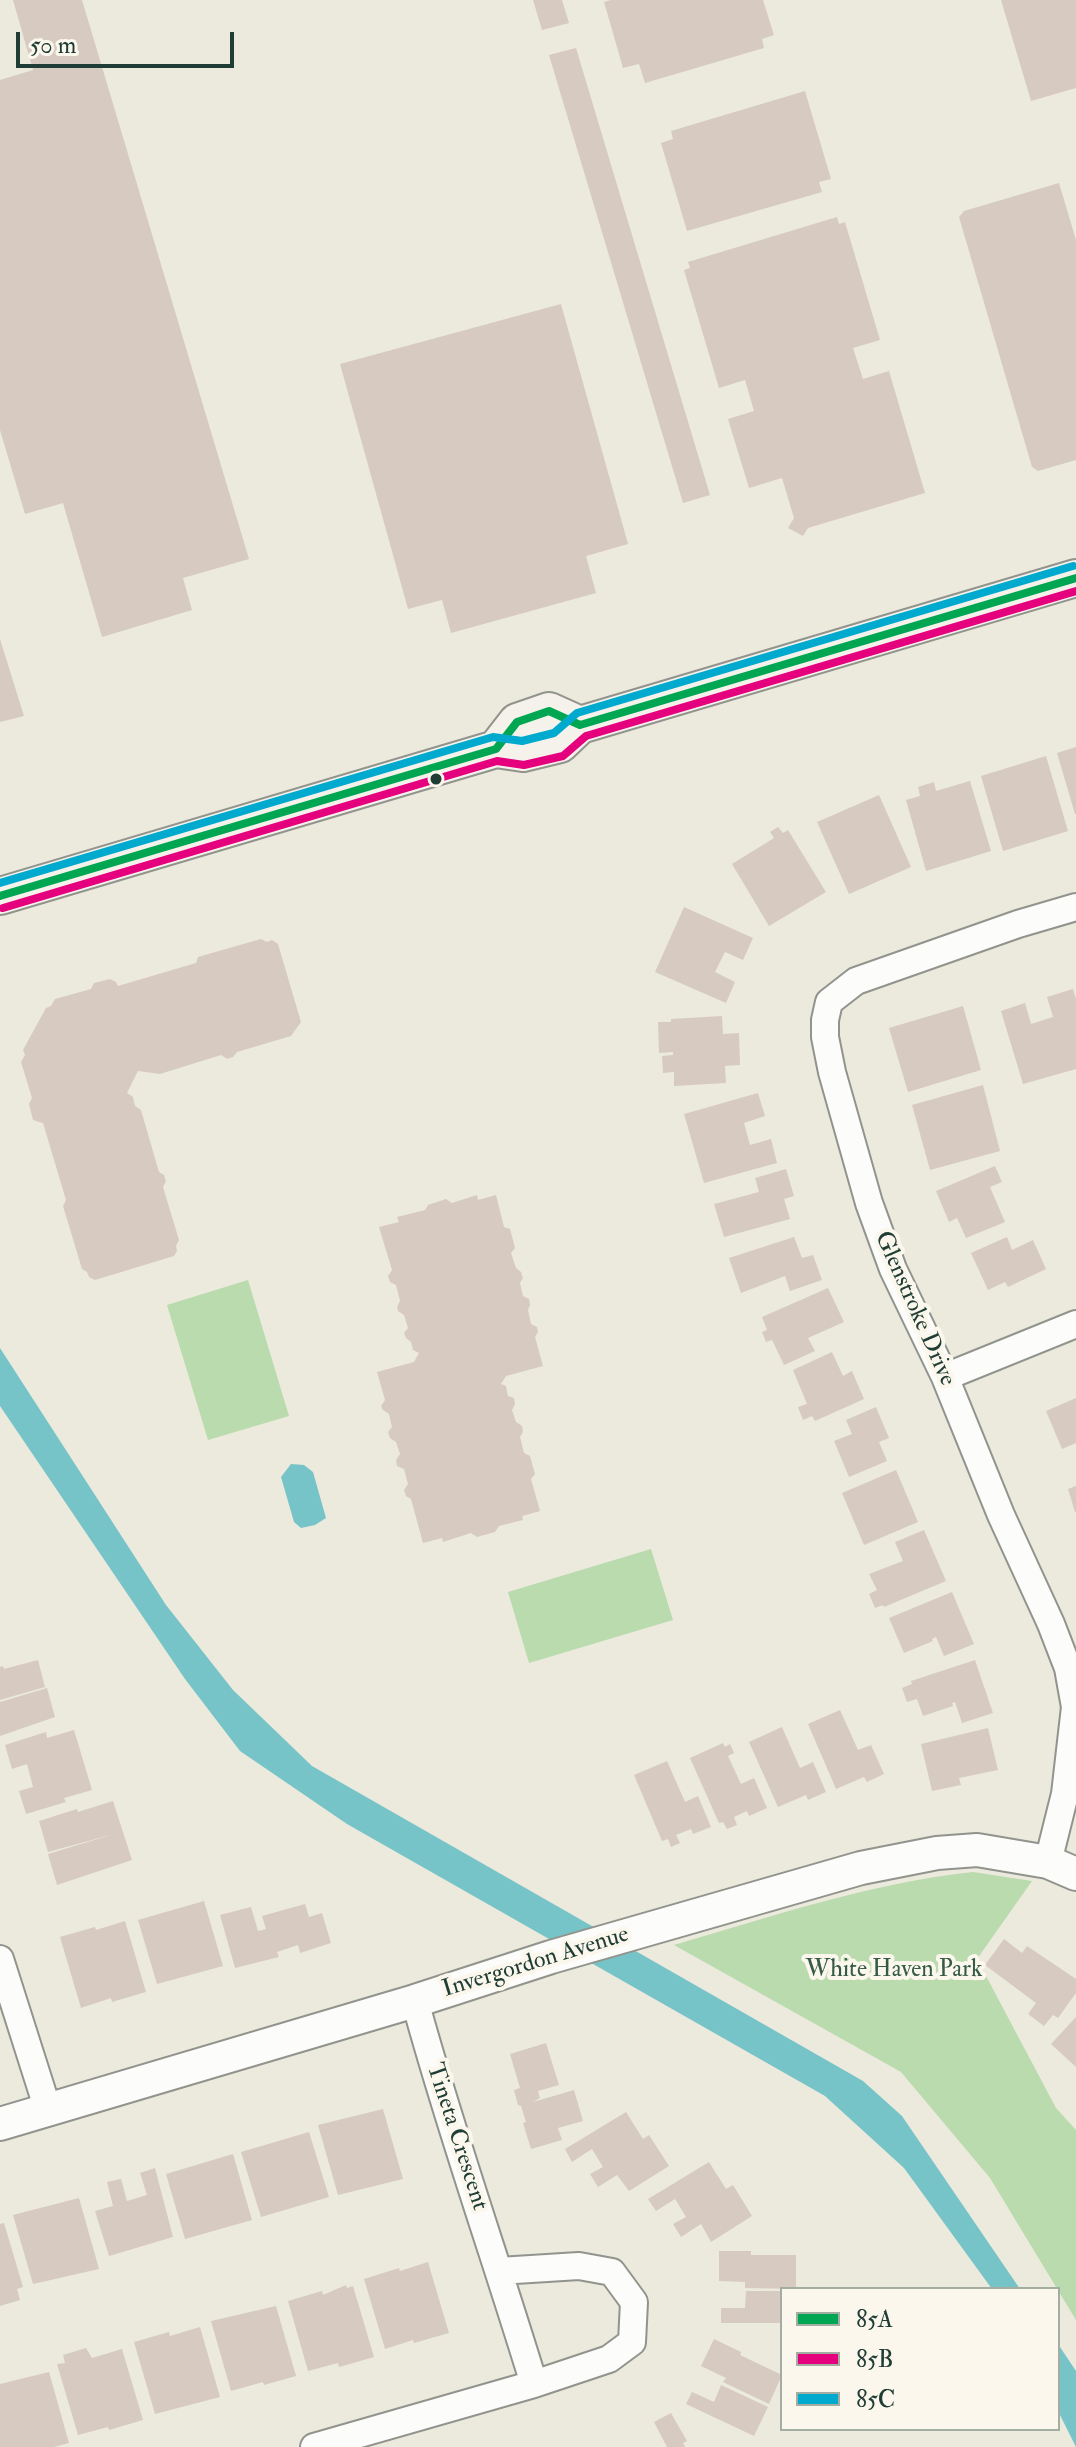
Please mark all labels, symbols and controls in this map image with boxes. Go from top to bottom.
scale bar [20,16,238,66]
text: 50 m [30,30,76,61]
unlabelled marker [428,771,444,787]
street label: Glenstroke Drive [867,1227,961,1391]
street label: Invergordon Avenue [439,1921,633,2005]
park label: White Haven Park [806,1957,982,1985]
street label: Tineta Crescent [419,2060,493,2214]
legend [780,2287,1060,2431]
text: 85A [856,2304,893,2335]
text: 85B [856,2344,894,2375]
text: 85C [856,2384,895,2415]

